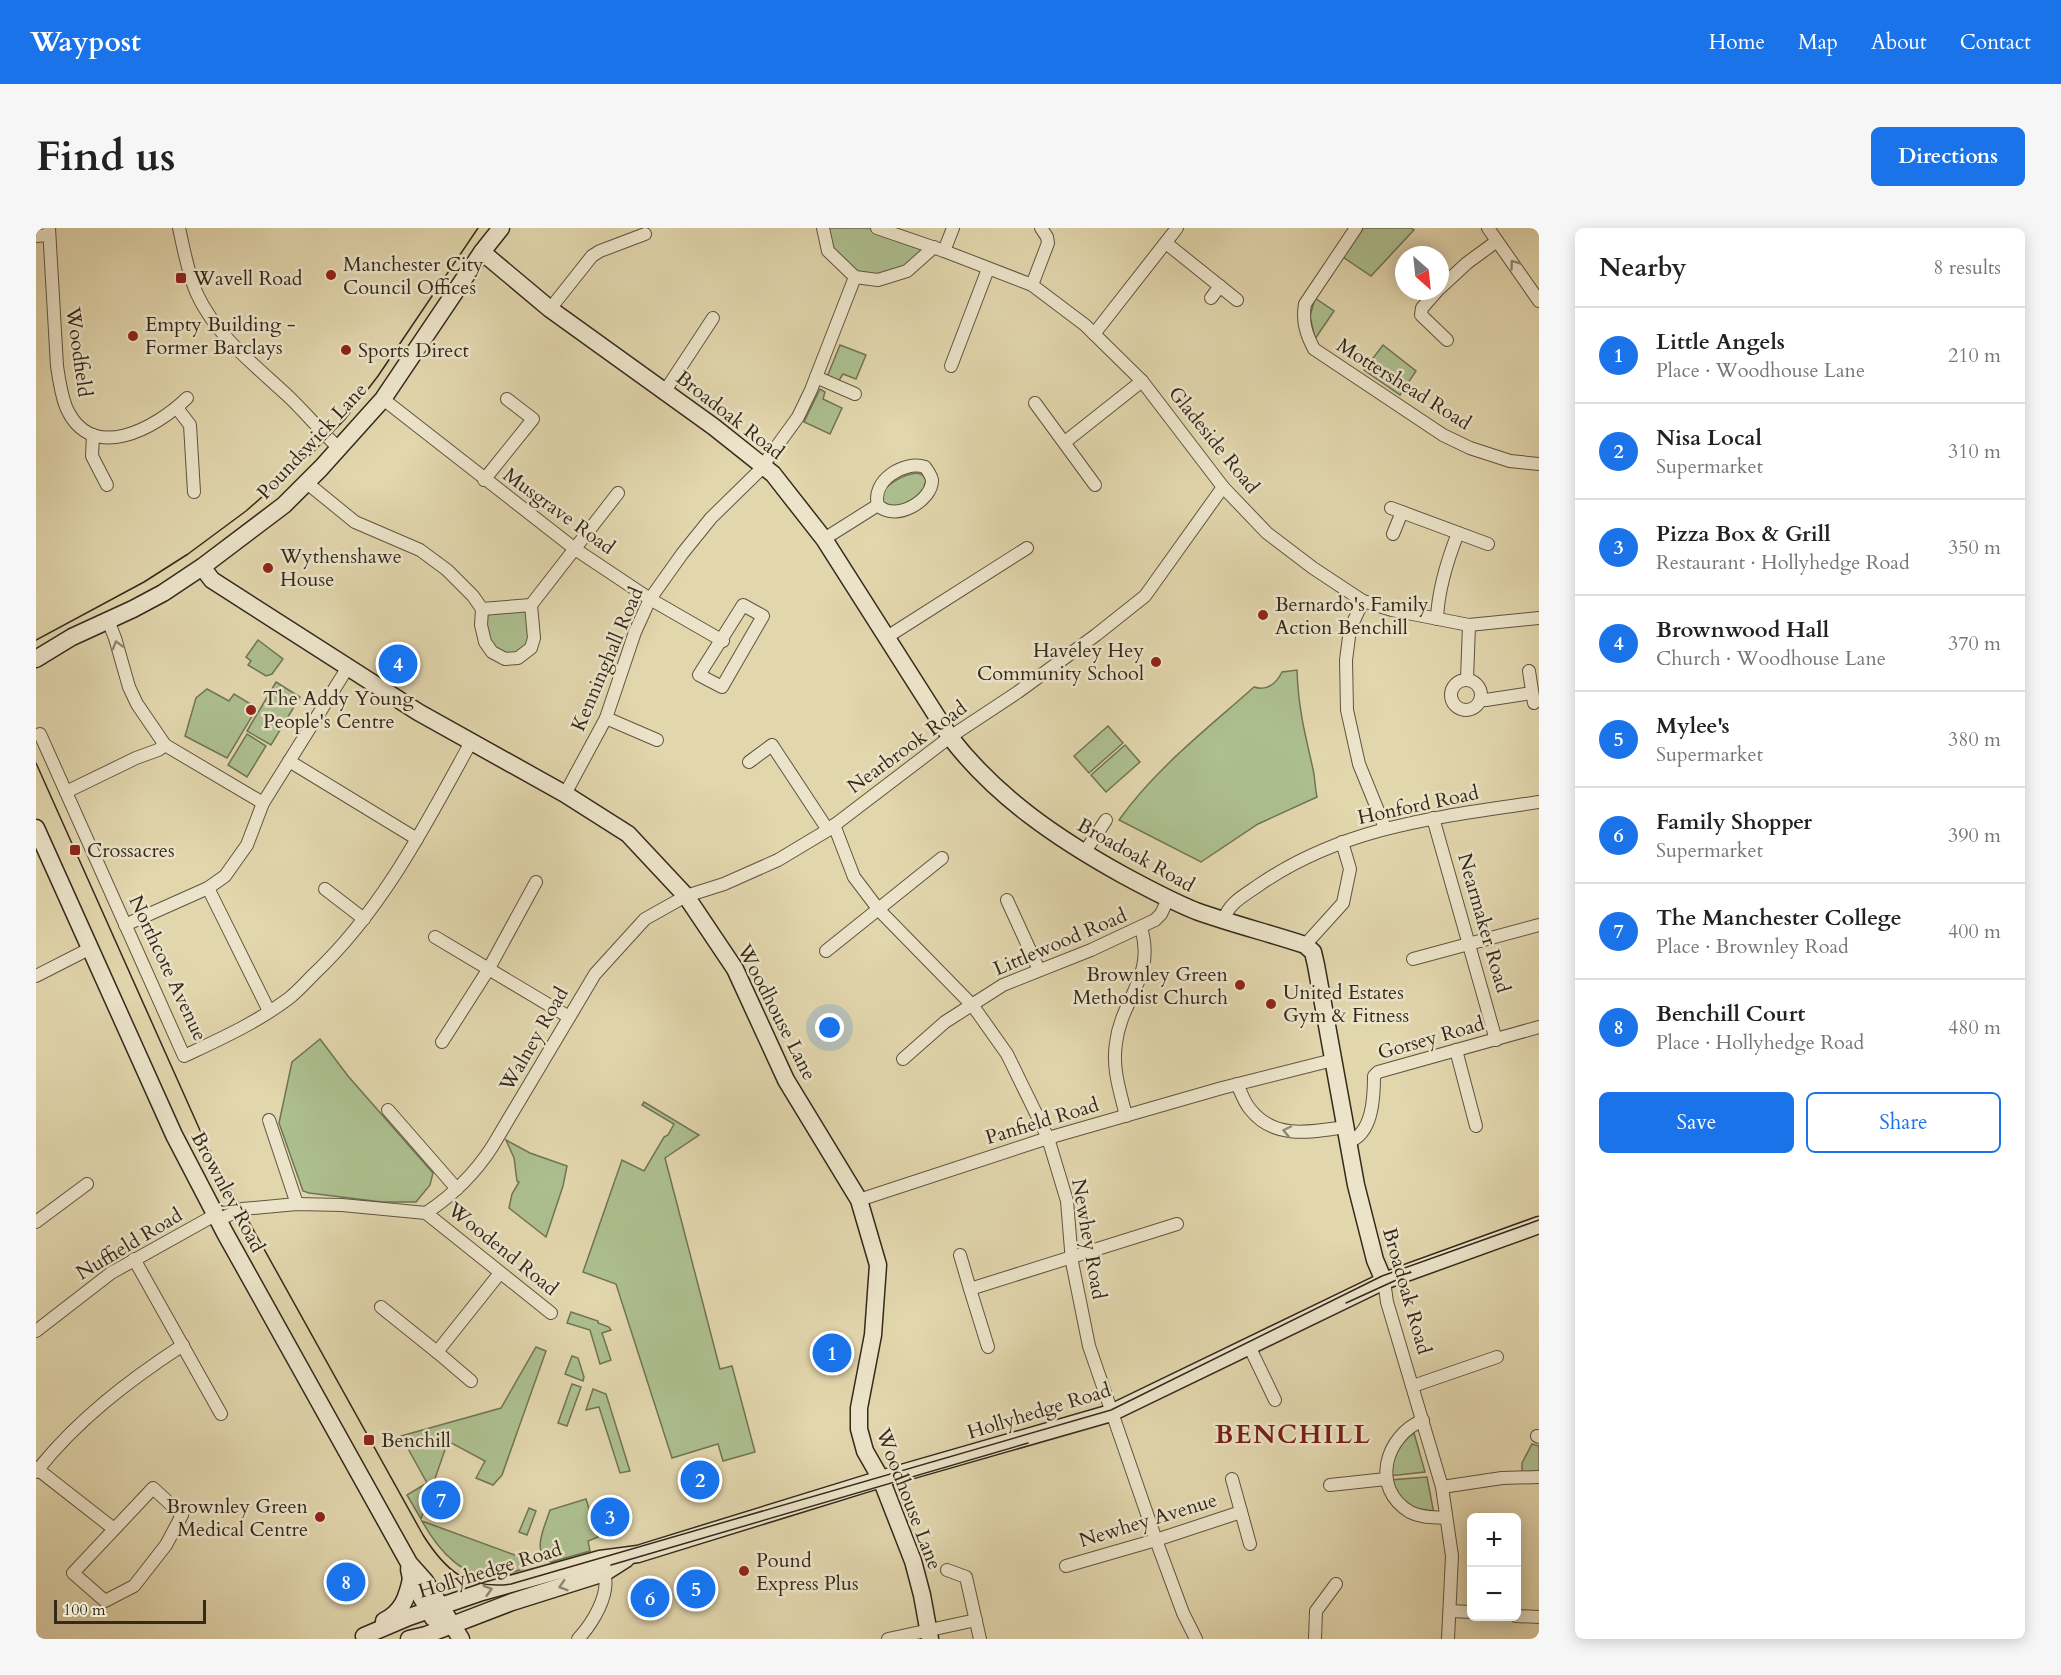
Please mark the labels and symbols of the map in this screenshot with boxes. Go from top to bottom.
north arrow [1395,246,1449,300]
place label: Manchester City Council Offices [343,251,484,301]
one-way arrow [1510,260,1521,271]
place label: Wavell Road [192,265,303,292]
marker: Manchester City Council Offices [324,268,338,282]
marker: Wavell Road [174,271,188,285]
street label: Woodfield [59,304,99,399]
place label: Empty Building - Former Barclays [145,311,296,361]
marker: Empty Building - Former Barclays [126,329,140,343]
street label: Mottershead Road [1332,332,1477,436]
place label: Sports Direct [358,337,470,364]
marker: Sports Direct [339,343,353,357]
street label: Broadoak Road [670,364,790,466]
street label: Poundswick Lane [251,377,373,505]
street label: Gladeside Road [1162,381,1266,500]
street label: Musgrave Road [498,461,621,561]
place label: Wythenshawe House [279,543,402,593]
marker: Wythenshawe House [261,561,275,575]
street label: Kenninghall Road [564,583,650,735]
place label: Bernardo's Family Action Benchill [1275,591,1429,641]
marker: Bernardo's Family Action Benchill [1256,608,1270,622]
place label: Haveley Hey Community School [977,637,1144,687]
one-way arrow [112,640,124,651]
pin: 4 [378,642,418,686]
marker: Haveley Hey Community School [1149,655,1163,669]
place label: The Addy Young People's Centre [263,685,415,735]
street label: Nearbrook Road [842,694,973,800]
marker: The Addy Young People's Centre [244,703,258,717]
street label: Honford Road [1355,779,1481,831]
street label: Broadoak Road [1072,812,1200,899]
place label: Crossacres [87,837,175,864]
marker: Crossacres [68,843,82,857]
street label: Nearmaker Road [1451,850,1517,996]
street label: Northcote Avenue [122,891,214,1045]
street label: Littlewood Road [989,902,1131,982]
street label: Woodhouse Lane [731,938,823,1085]
place label: Brownley Green Methodist Church [1073,961,1229,1011]
marker: Brownley Green Methodist Church [1233,978,1247,992]
place label: United Estates Gym & Fitness [1283,979,1409,1029]
street label: Walney Road [493,982,575,1097]
marker: United Estates Gym & Fitness [1264,997,1278,1011]
street label: Gorsey Road [1375,1010,1488,1066]
your location [815,1013,844,1042]
street label: Panfield Road [982,1091,1102,1151]
one-way arrow [1282,1125,1292,1138]
street label: Brownley Road [185,1127,271,1257]
street label: Newhey Road [1065,1177,1113,1302]
street label: Woodend Road [441,1195,564,1302]
street label: Nuffield Road [71,1201,187,1286]
street label: Broadoak Road [1376,1225,1438,1358]
pin: 1 [812,1330,852,1376]
street label: Hollyhedge Road [964,1376,1114,1446]
district label: BENCHILL [1215,1417,1371,1452]
street label: Woodhouse Lane [869,1423,948,1574]
place label: Benchill [381,1427,451,1454]
marker: Benchill [362,1433,376,1447]
pin: 2 [680,1458,720,1502]
pin: 7 [422,1478,460,1522]
street label: Newhey Avenue [1076,1486,1220,1554]
place label: Brownley Green Medical Centre [166,1493,309,1543]
pin: 3 [590,1494,630,1540]
marker: Brownley Green Medical Centre [313,1510,327,1524]
street label: Hollyhedge Road [415,1535,565,1605]
place label: Pound Express Plus [756,1547,859,1597]
pin: 8 [326,1560,366,1604]
marker: Pound Express Plus [737,1564,751,1578]
pin: 5 [676,1566,716,1612]
pin: 6 [630,1576,670,1620]
one-way arrow [558,1579,569,1591]
one-way arrow [483,1585,493,1598]
scale bar [54,1597,206,1624]

